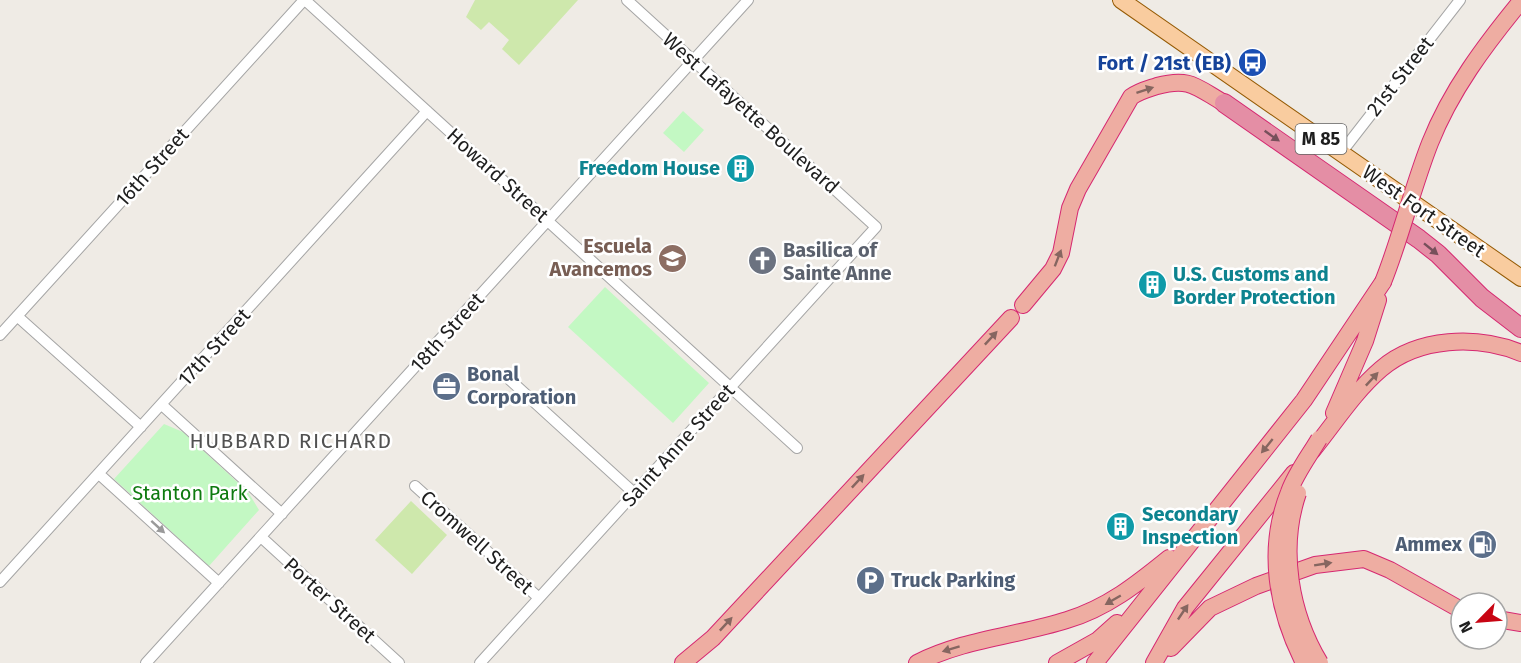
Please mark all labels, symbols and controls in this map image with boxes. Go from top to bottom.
street label: West Lafayette Boulevard [658,27,844,199]
street label: 21st Street [1362,31,1439,120]
bus stop icon: Fort / 21st (EB) [1236,47,1268,79]
place label: Fort / 21st (EB) [1098,51,1231,75]
one-way arrow [1137,85,1155,95]
street label: 16th Street [110,122,194,211]
street label: Howard Street [442,123,555,228]
road number: M 85 [1296,124,1346,154]
one-way arrow [1263,130,1279,142]
building icon: Freedom House [725,152,757,184]
place label: Freedom House [579,156,720,180]
street label: West Fort Street [1358,160,1491,263]
place label: Escuela Avancemos [548,234,652,281]
place label: Basilica of Sainte Anne [783,238,892,285]
school or university icon: Escuela Avancemos [657,242,689,274]
one-way arrow [1423,242,1439,255]
church icon: Basilica of Sainte Anne [746,245,778,277]
one-way arrow [1053,249,1063,267]
place label: U.S. Customs and Border Protection [1173,262,1336,309]
building icon: U.S. Customs and Border Protection [1136,269,1168,301]
street label: 18th Street [405,287,489,377]
street label: 17th Street [173,303,256,391]
one-way arrow [984,332,998,346]
place label: Bonal Corporation [467,362,576,409]
office icon: Bonal Corporation [430,370,462,402]
one-way arrow [1364,372,1378,386]
street label: Saint Anne Street [617,378,740,511]
district label: HUBBARD RICHARD [189,428,393,454]
one-way arrow [1262,438,1274,453]
one-way arrow [851,473,865,488]
park label: Stanton Park [132,481,249,505]
street label: Cromwell Street [416,485,539,599]
place label: Secondary Inspection [1142,502,1239,549]
building icon: Secondary Inspection [1105,510,1137,542]
one-way arrow [150,520,165,534]
fuel station icon: Ammex [1467,528,1499,560]
place label: Ammex [1394,532,1463,556]
street label: Porter Street [279,552,382,648]
one-way arrow [1313,559,1332,568]
parking icon: Truck Parking [854,564,886,596]
place label: Truck Parking [891,568,1016,592]
north arrow [1449,591,1509,651]
one-way arrow [1105,594,1121,605]
one-way arrow [1177,604,1188,620]
one-way arrow [719,617,732,632]
text: N [1455,618,1477,636]
one-way arrow [942,645,960,654]

